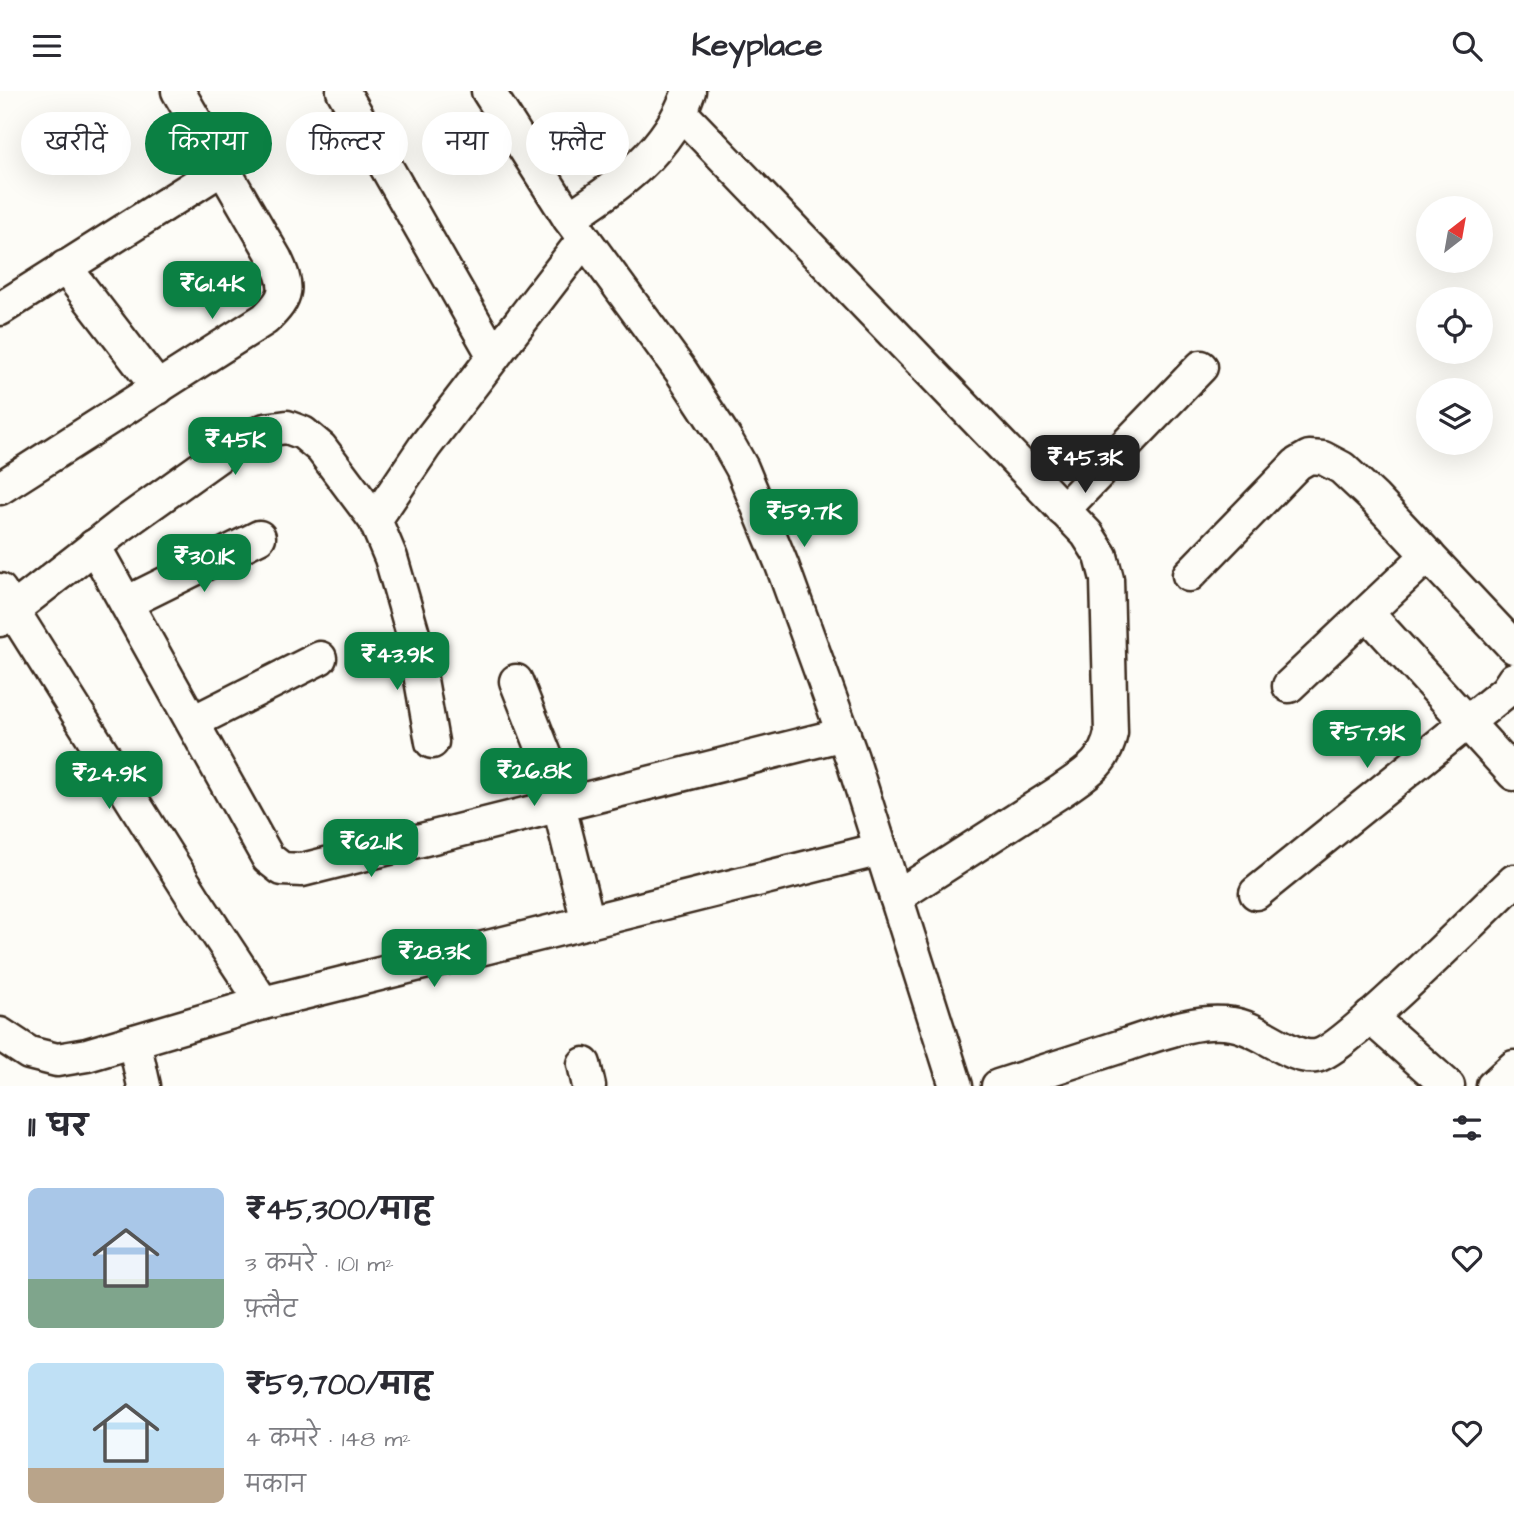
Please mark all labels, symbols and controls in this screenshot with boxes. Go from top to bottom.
text: Keyplace [692,23,822,68]
icon: menu [28,27,66,65]
icon: search [1448,27,1486,65]
chip: खरीदें [21,112,131,175]
chip: किराया [145,112,272,175]
chip: फ़िल्टर [286,112,408,175]
chip: नया [422,112,512,175]
chip: फ़्लैट [526,112,629,175]
north arrow [1416,196,1493,273]
map controls [1416,196,1493,455]
pin: ₹61.4K [155,261,269,321]
text: ₹61.4K [179,268,245,300]
button: locate [1416,287,1493,364]
button: layers [1416,378,1493,455]
pin: ₹45K [194,417,276,477]
text: ₹45K [204,424,266,456]
pin: ₹45.3K [1028,435,1142,495]
text: ₹45.3K [1047,442,1123,474]
pin: ₹59.7K [747,489,861,549]
text: ₹59.7K [766,496,842,528]
pin: ₹30.1K [147,535,261,594]
text: ₹30.1K [173,541,235,573]
pin: ₹43.9K [340,633,454,692]
text: ₹43.9K [360,639,434,671]
pin: ₹57.9K [1310,711,1424,770]
text: ₹57.9K [1329,717,1405,749]
pin: ₹26.8K [477,749,591,808]
pin: ₹24.9K [52,751,166,811]
text: ₹26.8K [496,755,572,787]
text: ₹24.9K [72,758,146,790]
pin: ₹62.1K [314,819,428,879]
text: ₹62.1K [339,826,403,858]
pin: ₹28.3K [377,929,491,989]
text: ₹28.3K [398,936,470,968]
text: 11 घर [28,1106,88,1148]
icon: filters [1448,1109,1486,1147]
text: ₹45,300/माह [245,1189,432,1231]
icon: home [84,1216,168,1300]
icon: heart [1448,1239,1486,1277]
text: 3 कमरे · 101 m² [245,1248,394,1280]
text: फ़्लैट [245,1294,297,1326]
text: ₹59,700/माह [245,1364,432,1406]
icon: home [84,1391,168,1475]
icon: heart [1448,1414,1486,1452]
text: 4 कमरे · 148 m² [245,1423,411,1455]
text: मकान [245,1469,306,1501]

